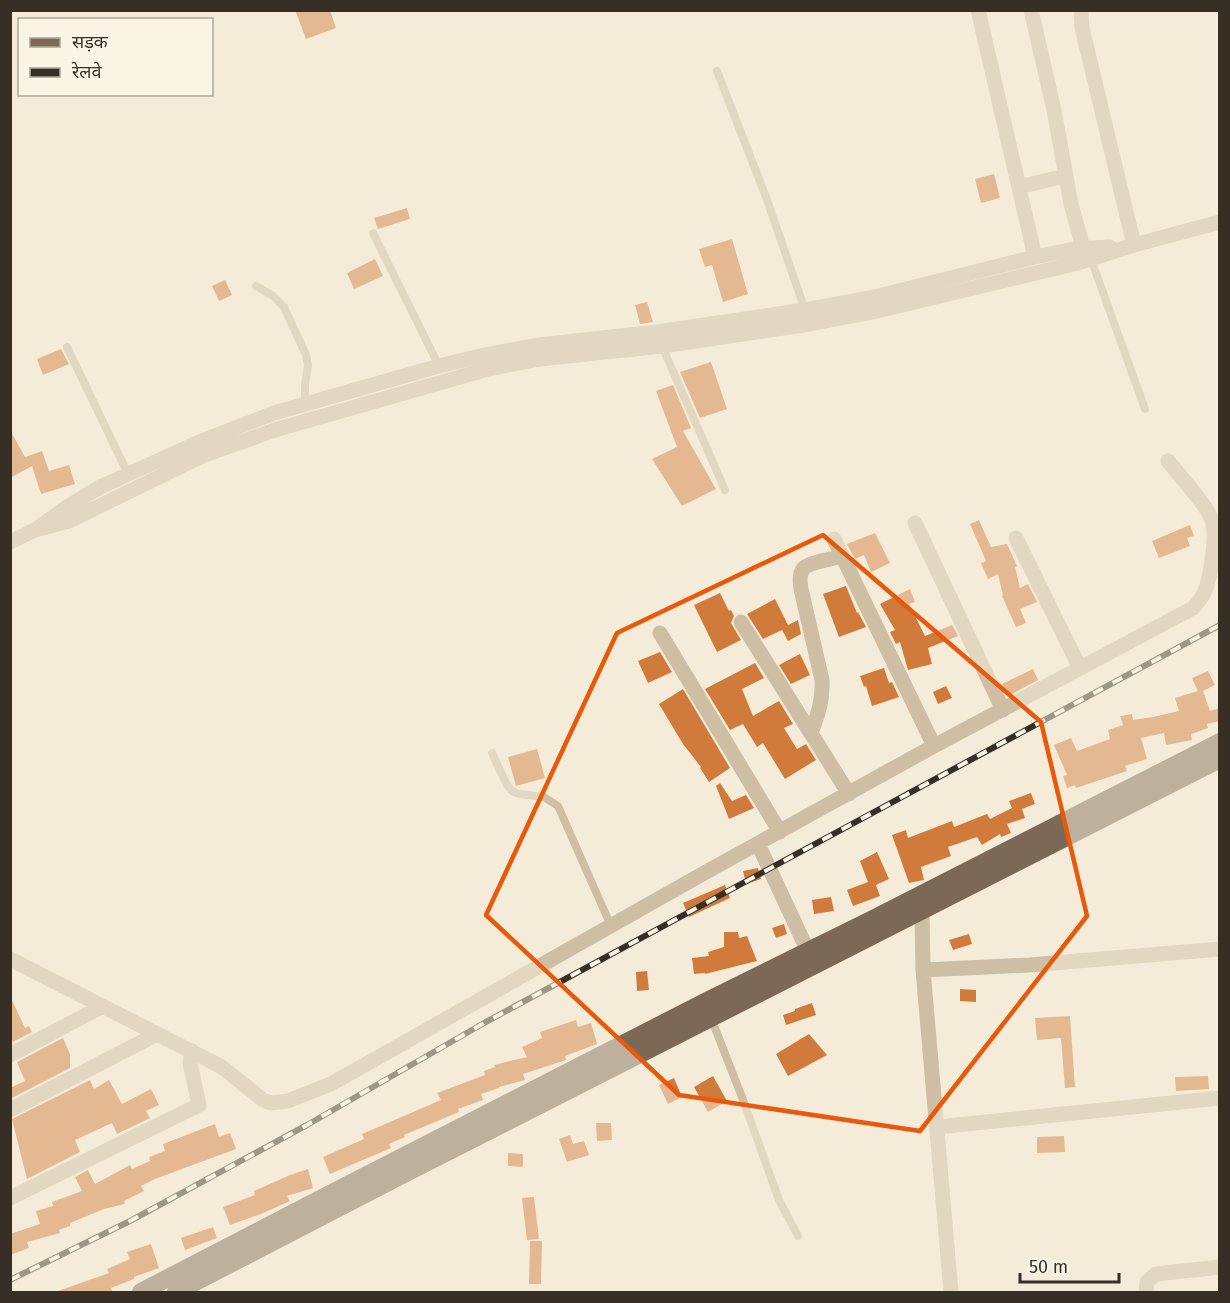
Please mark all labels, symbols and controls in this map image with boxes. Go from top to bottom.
legend [18,18,213,96]
text: सड़क [72,31,109,53]
text: रेलवे [71,61,103,83]
scale bar [1020,1246,1119,1284]
text: 50 m [1029,1256,1068,1278]

